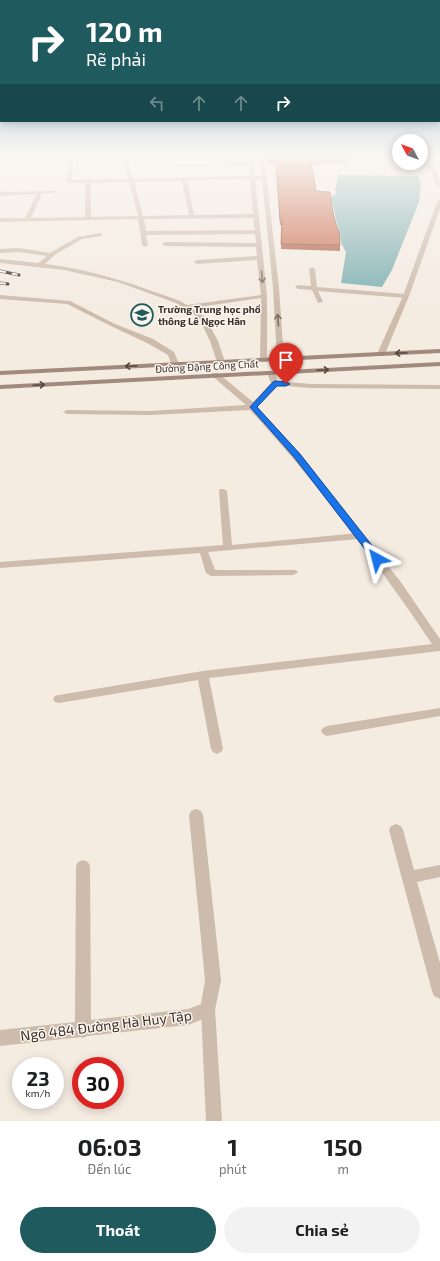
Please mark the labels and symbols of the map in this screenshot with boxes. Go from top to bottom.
north arrow [392,134,428,170]
one-way arrow [259,270,266,283]
school or university icon: Trường Trung học phổ thông Lê Ngọc Hân [129,302,155,328]
place label: Trường Trung học phổ thông Lê Ngọc Hân [158,303,261,327]
one-way arrow [275,314,282,327]
pin [269,343,303,384]
one-way arrow [395,349,408,357]
street label: Đường Đặng Công Chất [155,357,259,376]
one-way arrow [125,363,138,370]
one-way arrow [316,367,329,374]
one-way arrow [32,381,45,389]
position arrow [356,538,398,580]
street label: Ngõ 484 Đường Hà Huy Tập [19,1006,193,1044]
speed limit sign: 30 [72,1057,124,1109]

